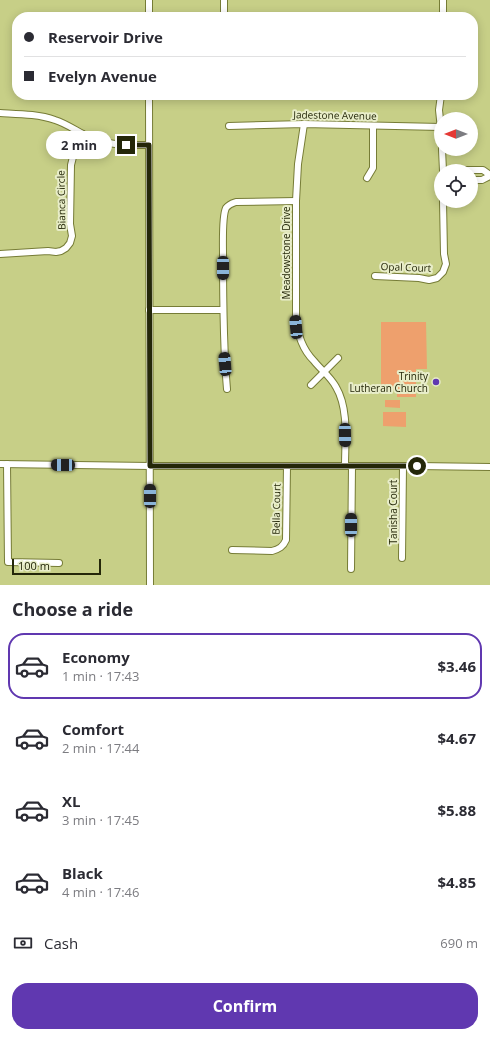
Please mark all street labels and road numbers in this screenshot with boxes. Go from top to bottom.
street label: Jadestone Avenue [292,107,377,123]
street label: Bianca Circle [53,170,69,230]
street label: Meadowstone Drive [279,206,293,300]
street label: Opal Court [380,259,432,275]
street label: Tanisha Court [386,479,400,544]
street label: Bella Court [269,483,283,535]

